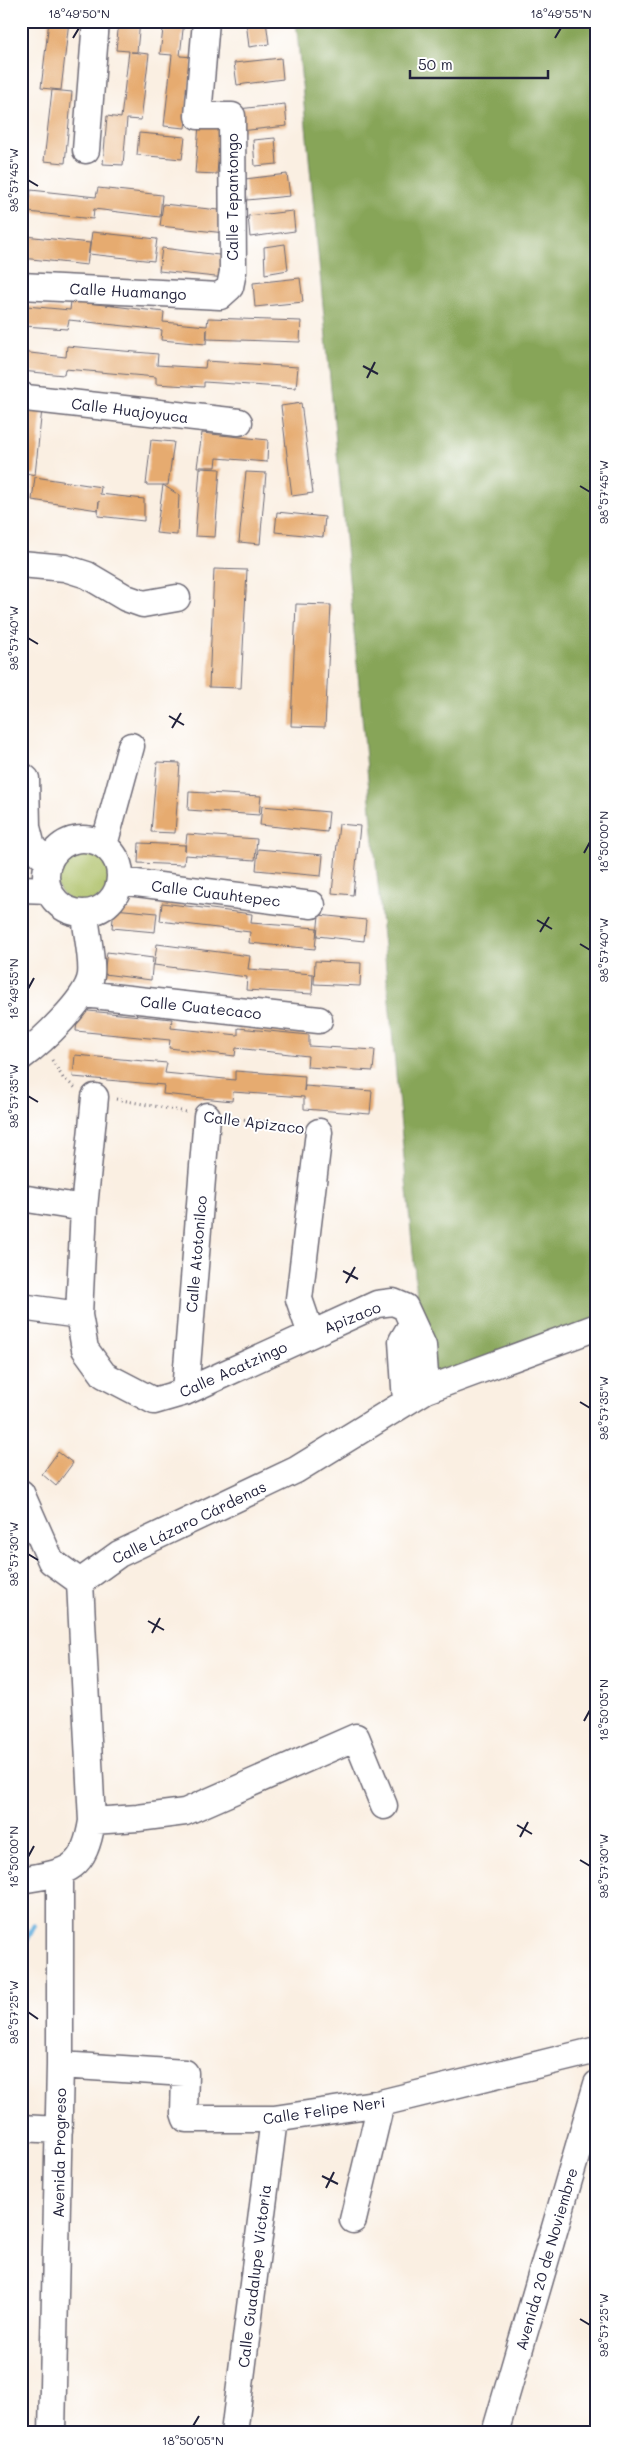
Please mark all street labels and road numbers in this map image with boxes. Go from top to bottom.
street label: Calle Tepantongo [222,133,242,261]
street label: Calle Huamango [69,278,187,304]
street label: Calle Huajoyuca [70,393,190,427]
street label: Calle Cuauhtepec [150,875,282,911]
street label: Calle Cuatecaco [139,991,263,1023]
street label: Calle Apizaco [203,1106,306,1138]
street label: Calle Atotonilco [181,1195,211,1313]
street label: Apizaco [321,1297,383,1337]
street label: Calle Acatzingo [176,1336,290,1402]
street label: Calle Lázaro Cárdenas [109,1476,269,1568]
street label: Avenida Progreso [48,2088,70,2218]
street label: Calle Felipe Neri [261,2092,387,2128]
street label: Avenida 20 de Noviembre [510,2166,582,2352]
street label: Calle Guadalupe Victoria [233,2183,275,2369]

